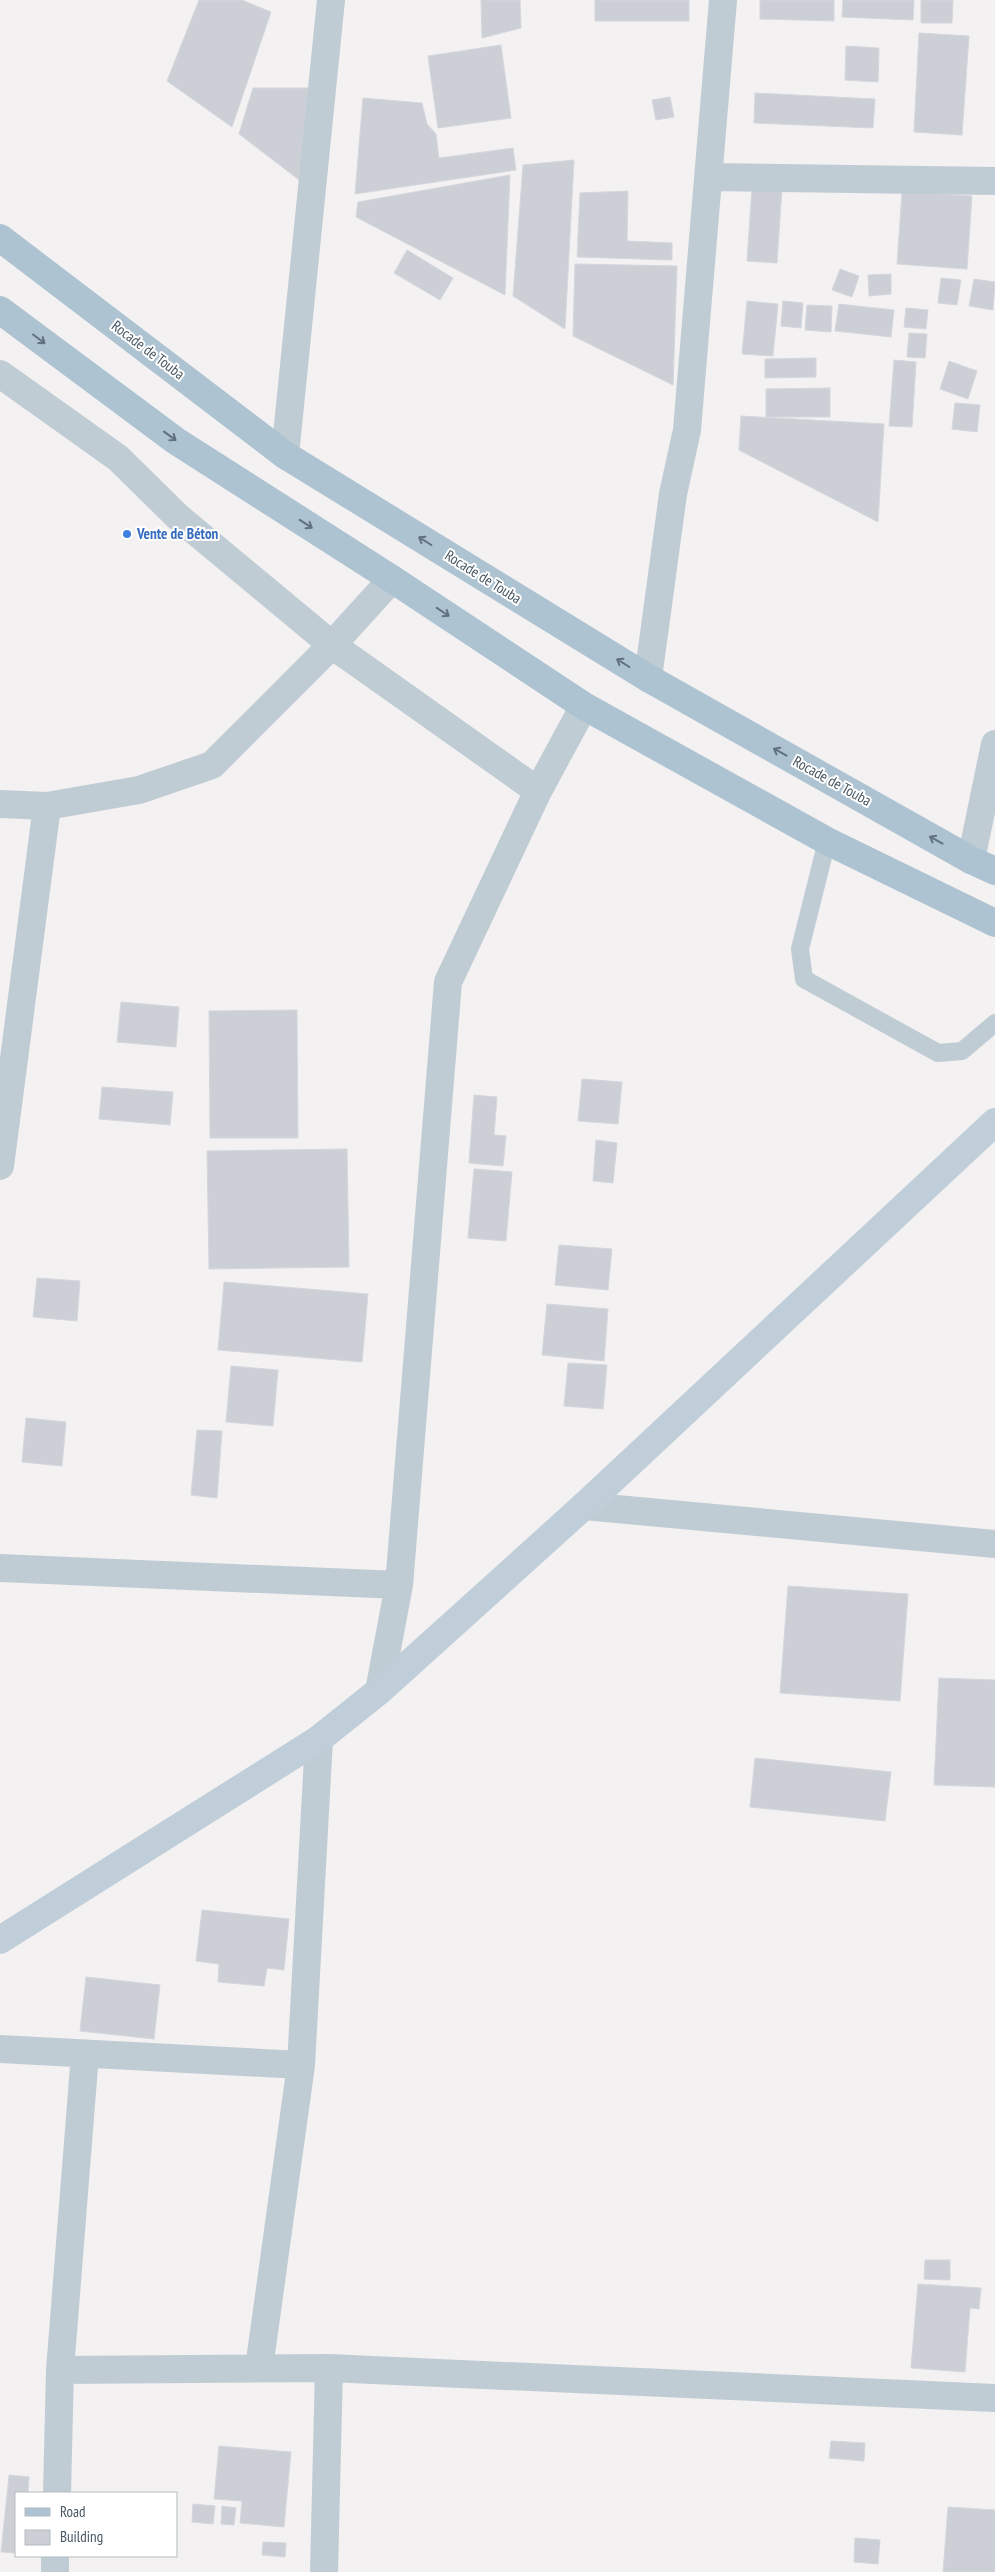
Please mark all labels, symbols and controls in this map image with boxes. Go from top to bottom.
street label: Rocade de Touba [108,316,189,383]
one-way arrow [32,334,45,345]
one-way arrow [163,431,177,441]
one-way arrow [299,519,313,529]
place label: Vente de Béton [136,524,219,543]
marker: Vente de Béton [121,528,133,540]
one-way arrow [419,536,433,546]
street label: Rocade de Touba [442,546,525,608]
one-way arrow [435,608,449,618]
one-way arrow [617,658,631,668]
one-way arrow [772,747,787,757]
street label: Rocade de Touba [790,751,875,810]
one-way arrow [930,835,944,845]
legend [15,2492,178,2557]
text: Road [60,2502,86,2521]
text: Building [60,2527,103,2546]

